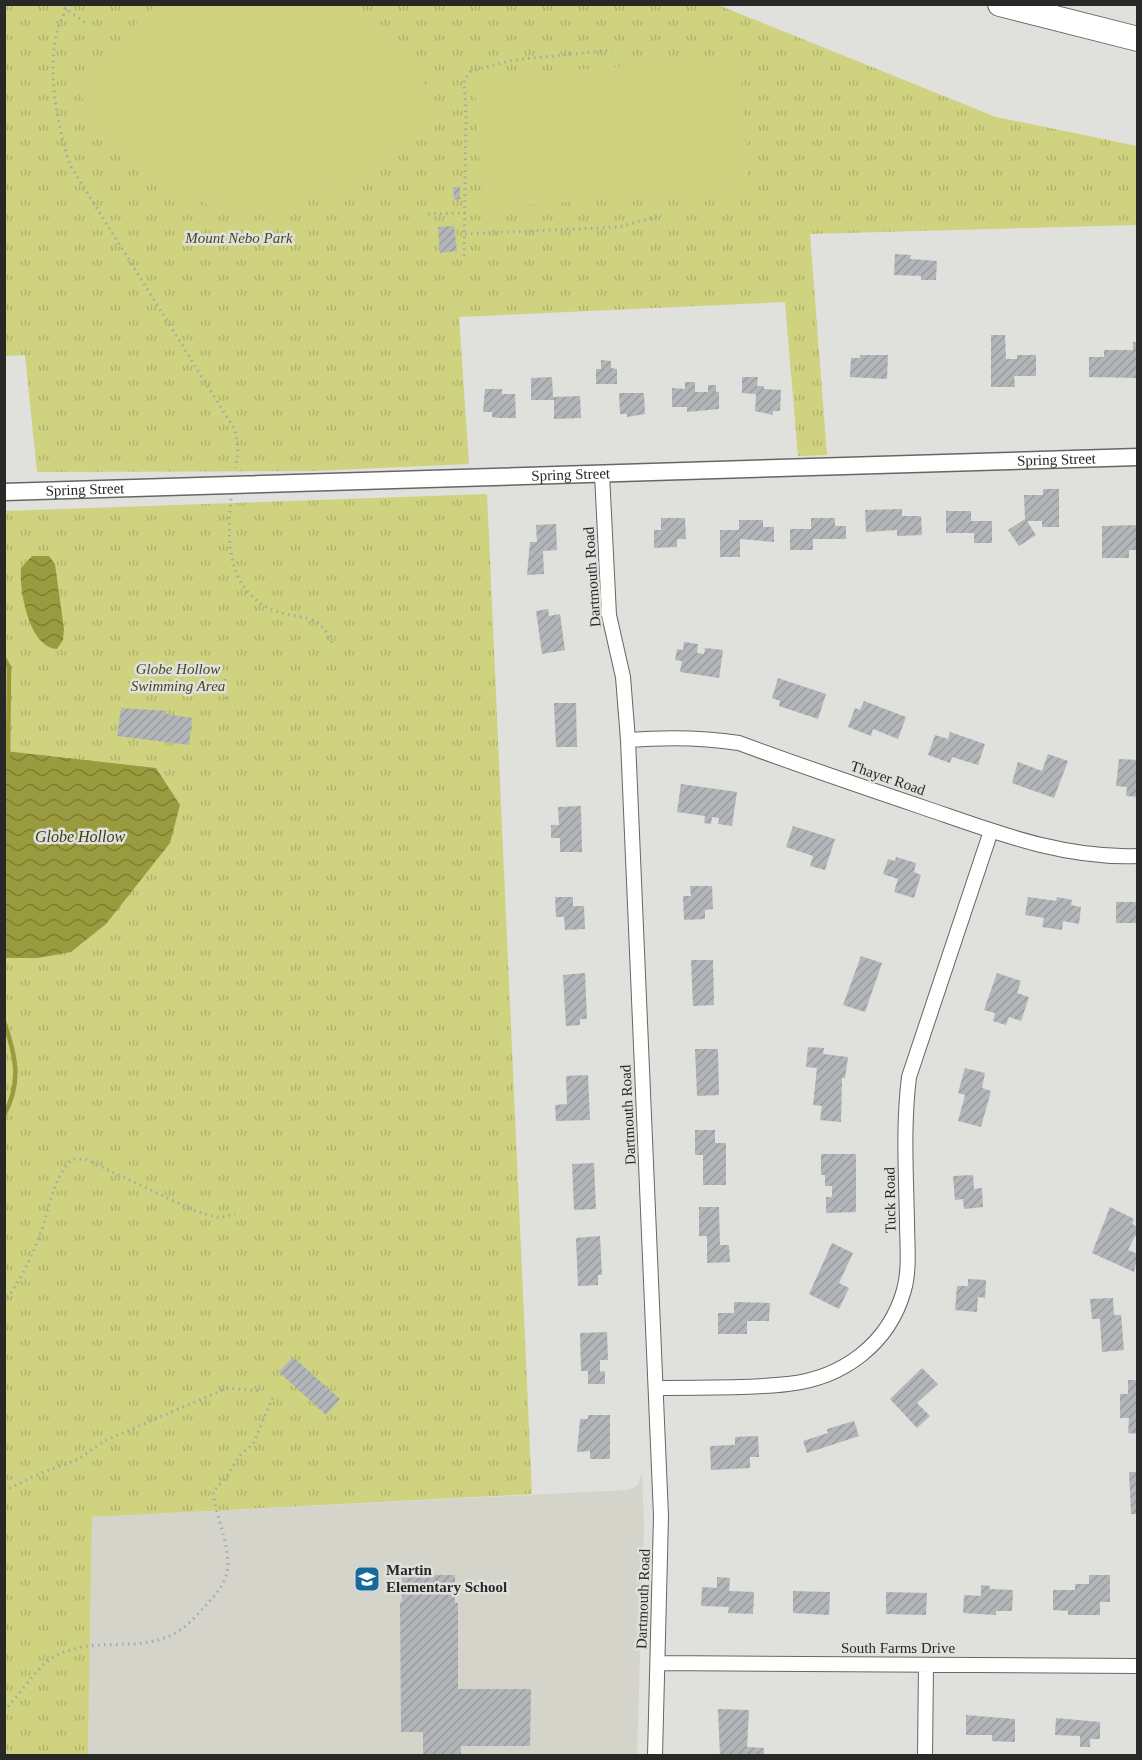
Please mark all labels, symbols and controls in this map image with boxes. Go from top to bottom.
park label: Mount Nebo Park [184,230,293,246]
street label: Spring Street [1017,450,1097,469]
street label: Spring Street [531,465,611,484]
street label: Spring Street [45,480,125,499]
street label: Dartmouth Road [580,526,603,628]
park label: Globe Hollow Swimming Area [131,661,225,694]
street label: Thayer Road [849,758,928,798]
water label: Globe Hollow [35,828,125,845]
street label: Dartmouth Road [617,1064,639,1166]
street label: Tuck Road [881,1167,899,1233]
street label: Dartmouth Road [633,1548,653,1649]
place label: Martin Elementary School [386,1562,507,1595]
school or university icon: Martin Elementary School [352,1564,382,1594]
street label: South Farms Drive [841,1640,955,1656]

